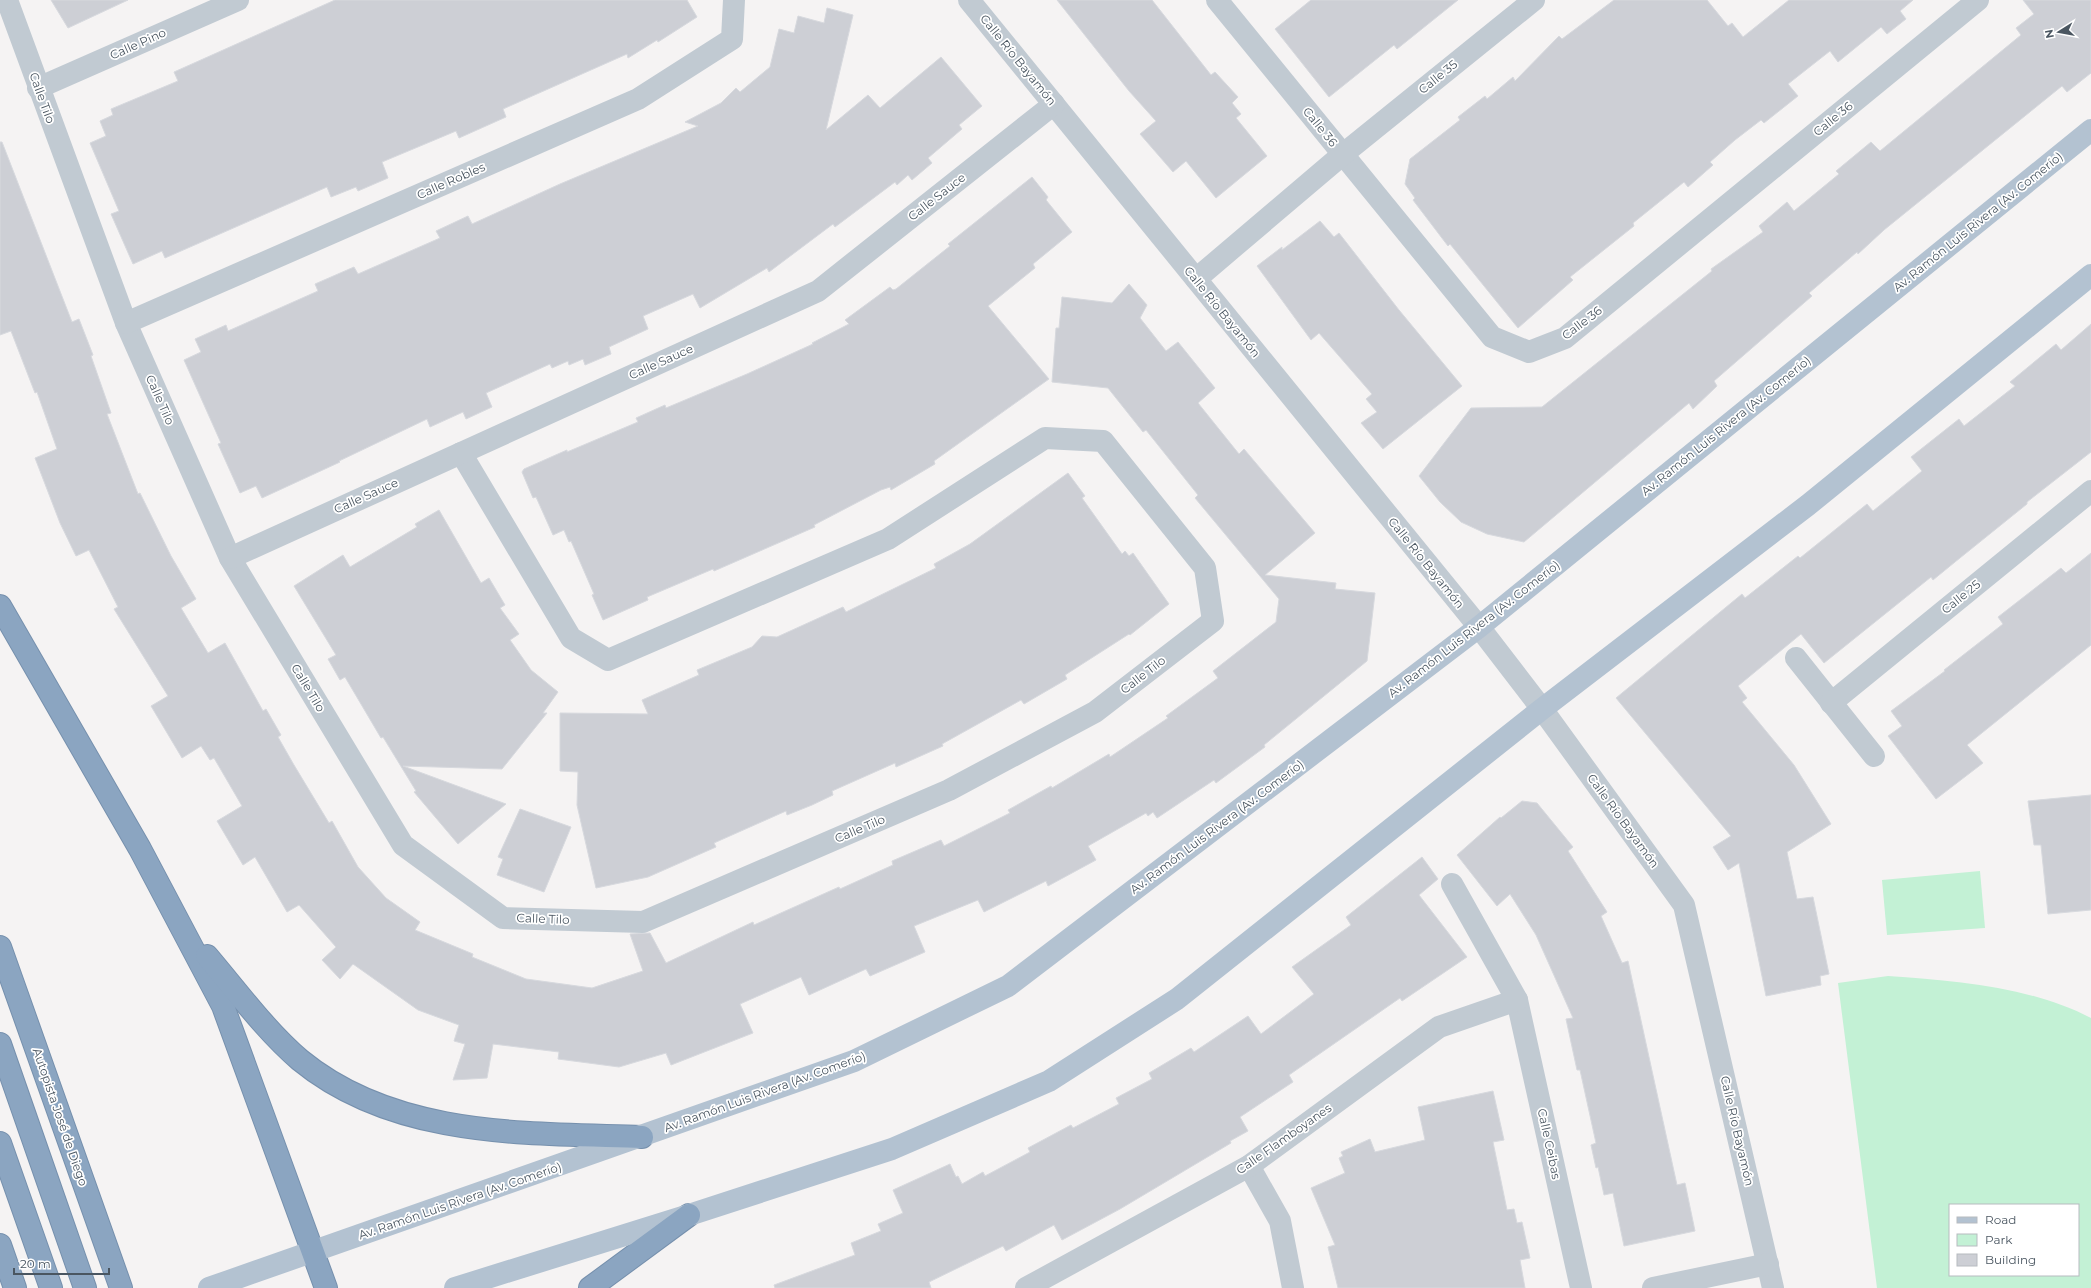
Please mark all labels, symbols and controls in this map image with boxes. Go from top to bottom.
street label: Calle Río Bayamón [977,11,1060,108]
north arrow [2039,12,2079,52]
street label: Calle Pino [107,25,168,63]
text: N [2041,28,2057,40]
street label: Calle 35 [1415,56,1460,97]
street label: Calle Tilo [26,70,59,125]
street label: Calle 36 [1810,98,1855,139]
street label: Calle 36 [1300,104,1341,149]
street label: Av. Ramón Luis Rivera (Av. Comerío) [1890,149,2065,295]
street label: Calle Robles [414,159,487,202]
street label: Calle Sauce [905,170,968,224]
street label: Calle Río Bayamón [1181,263,1264,360]
street label: Calle 36 [1559,303,1605,343]
street label: Calle Sauce [626,341,695,382]
street label: Av. Ramón Luis Rivera (Av. Comerío) [1638,353,1813,499]
street label: Calle Tilo [143,372,178,427]
street label: Calle Sauce [331,475,400,516]
street label: Calle Río Bayamón [1385,514,1468,611]
street label: Av. Ramón Luis Rivera (Av. Comerío) [1385,557,1563,700]
street label: Calle 25 [1938,576,1983,617]
street label: Calle Tilo [1117,652,1168,697]
street label: Calle Tilo [288,661,329,714]
street label: Av. Ramón Luis Rivera (Av. Comerío) [1127,756,1307,897]
street label: Calle Río Bayamón [1584,771,1663,871]
street label: Calle Tilo [832,811,887,846]
street label: Calle Tilo [516,910,570,927]
street label: Autopista José de Diego [30,1046,91,1188]
street label: Av. Ramón Luis Rivera (Av. Comerío) [662,1048,868,1135]
street label: Calle Río Bayamón [1718,1074,1757,1187]
street label: Calle Flamboyanes [1233,1100,1334,1177]
street label: Calle Ceibas [1535,1107,1564,1181]
street label: Av. Ramón Luis Rivera (Av. Comerío) [356,1159,563,1242]
legend [1949,1204,2079,1276]
text: Road [1985,1212,2016,1227]
text: Park [1985,1232,2013,1247]
scale bar [14,1250,109,1276]
text: Building [1985,1252,2036,1267]
text: 20 m [20,1256,51,1271]

